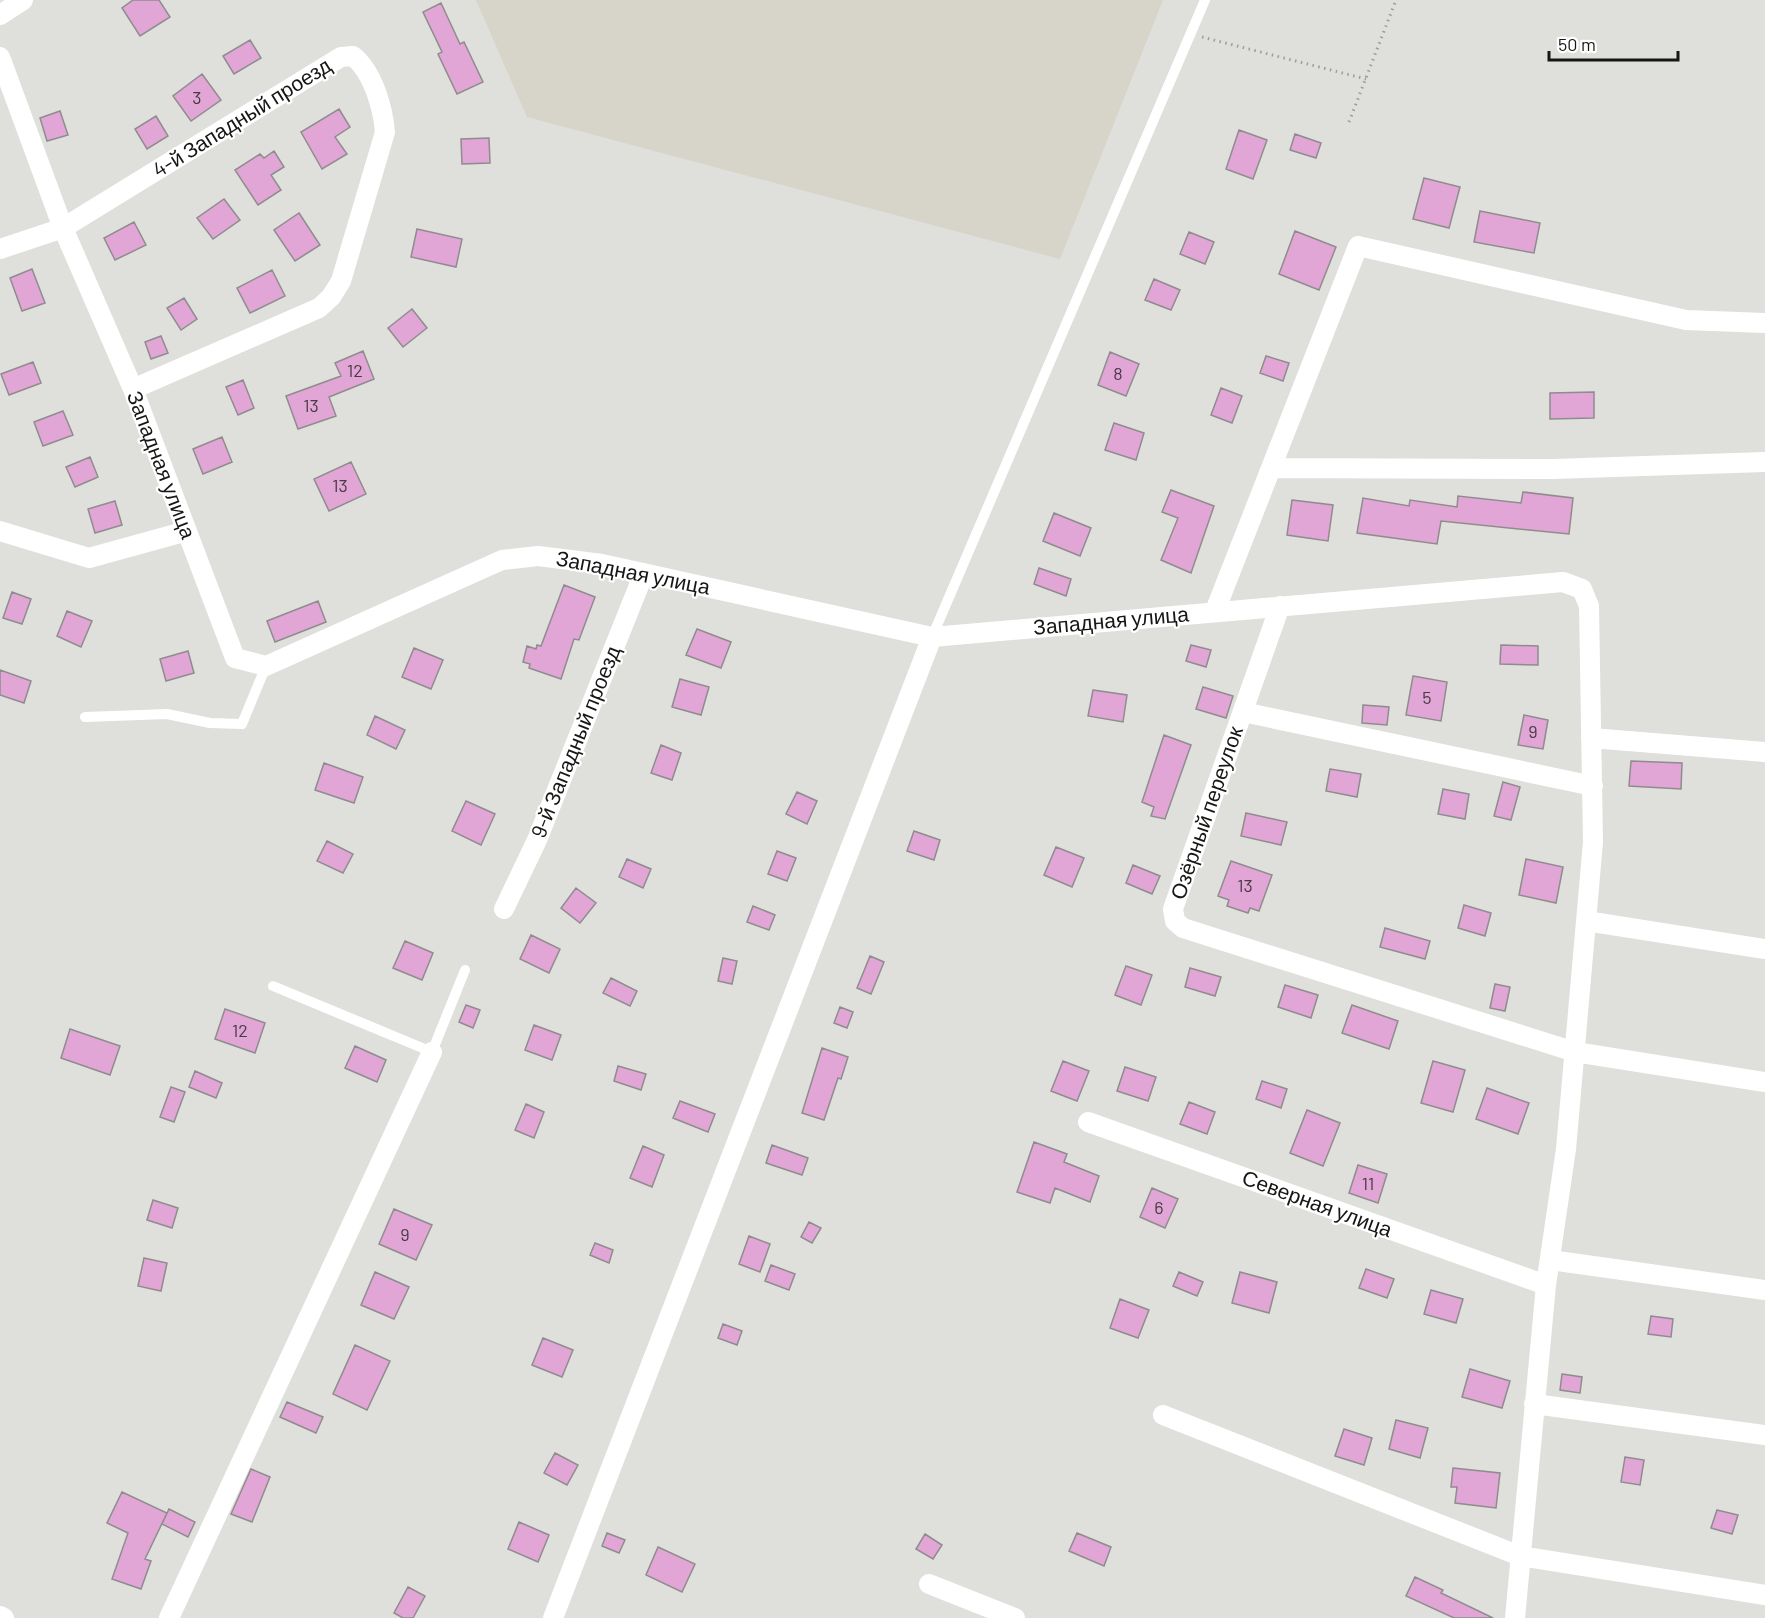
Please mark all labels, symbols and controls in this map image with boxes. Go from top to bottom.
scale bar [1549,24,1678,62]
text: 50 m [1558,33,1596,55]
street label: 4-й Западный проезд [147,52,335,182]
house number: 3 [192,86,202,108]
house number: 12 [347,359,363,381]
house number: 8 [1113,362,1123,384]
street label: Западная улица [123,387,202,542]
house number: 13 [303,394,319,416]
house number: 13 [332,474,348,496]
street label: Западная улица [554,544,713,599]
street label: Западная улица [1032,600,1190,639]
street label: 9-й Западный проезд [525,642,625,841]
house number: 5 [1422,686,1432,708]
house number: 9 [1528,720,1538,742]
street label: Озёрный переулок [1164,722,1247,902]
house number: 13 [1237,874,1253,896]
house number: 12 [232,1019,248,1041]
street label: Северная улица [1239,1164,1396,1241]
house number: 11 [1362,1172,1374,1194]
house number: 6 [1154,1196,1164,1218]
house number: 9 [400,1223,410,1245]

